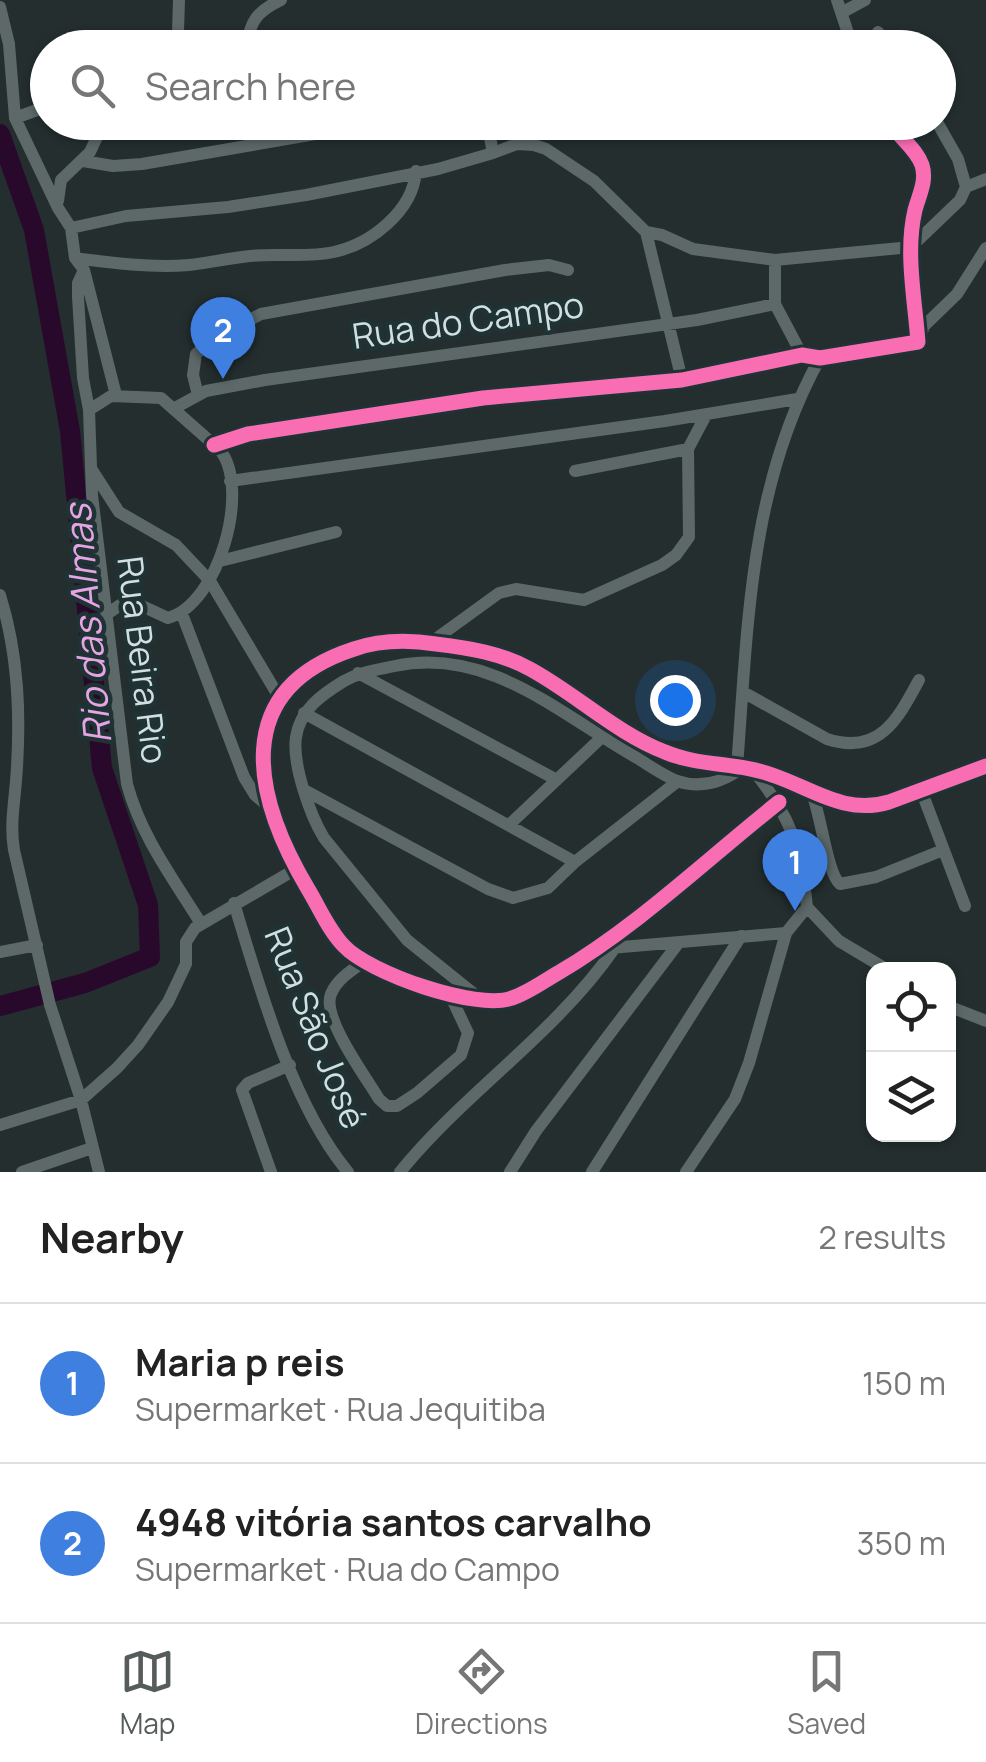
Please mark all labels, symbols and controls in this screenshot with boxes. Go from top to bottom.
search box [30,30,956,140]
icon: search [65,58,120,113]
text: Search here [145,59,356,111]
street label: Rua do Campo [349,280,587,360]
pin: 2 [190,296,256,379]
water label: Rio das Almas [49,499,122,746]
street label: Rua Beira Rio [106,553,180,766]
your location [650,675,701,726]
pin: 1 [762,828,828,911]
street label: Rua São José [254,920,378,1136]
map controls [866,962,956,1142]
button: locate [866,962,956,1052]
button: layers [866,1052,956,1142]
text: Nearby [40,1208,184,1266]
text: 2 results [819,1215,946,1259]
text: Maria p reis [135,1335,345,1387]
text: 1 [65,1361,80,1405]
text: 150 m [862,1361,946,1405]
text: Supermarket · Rua Jequitiba [135,1387,546,1431]
text: 4948 vitória santos carvalho [135,1495,652,1547]
text: 2 [63,1521,82,1565]
text: 350 m [857,1521,946,1565]
text: Supermarket · Rua do Campo [135,1547,560,1591]
tab: Map [120,1644,175,1742]
tab: Directions [415,1644,548,1742]
tab: Saved [787,1644,866,1742]

